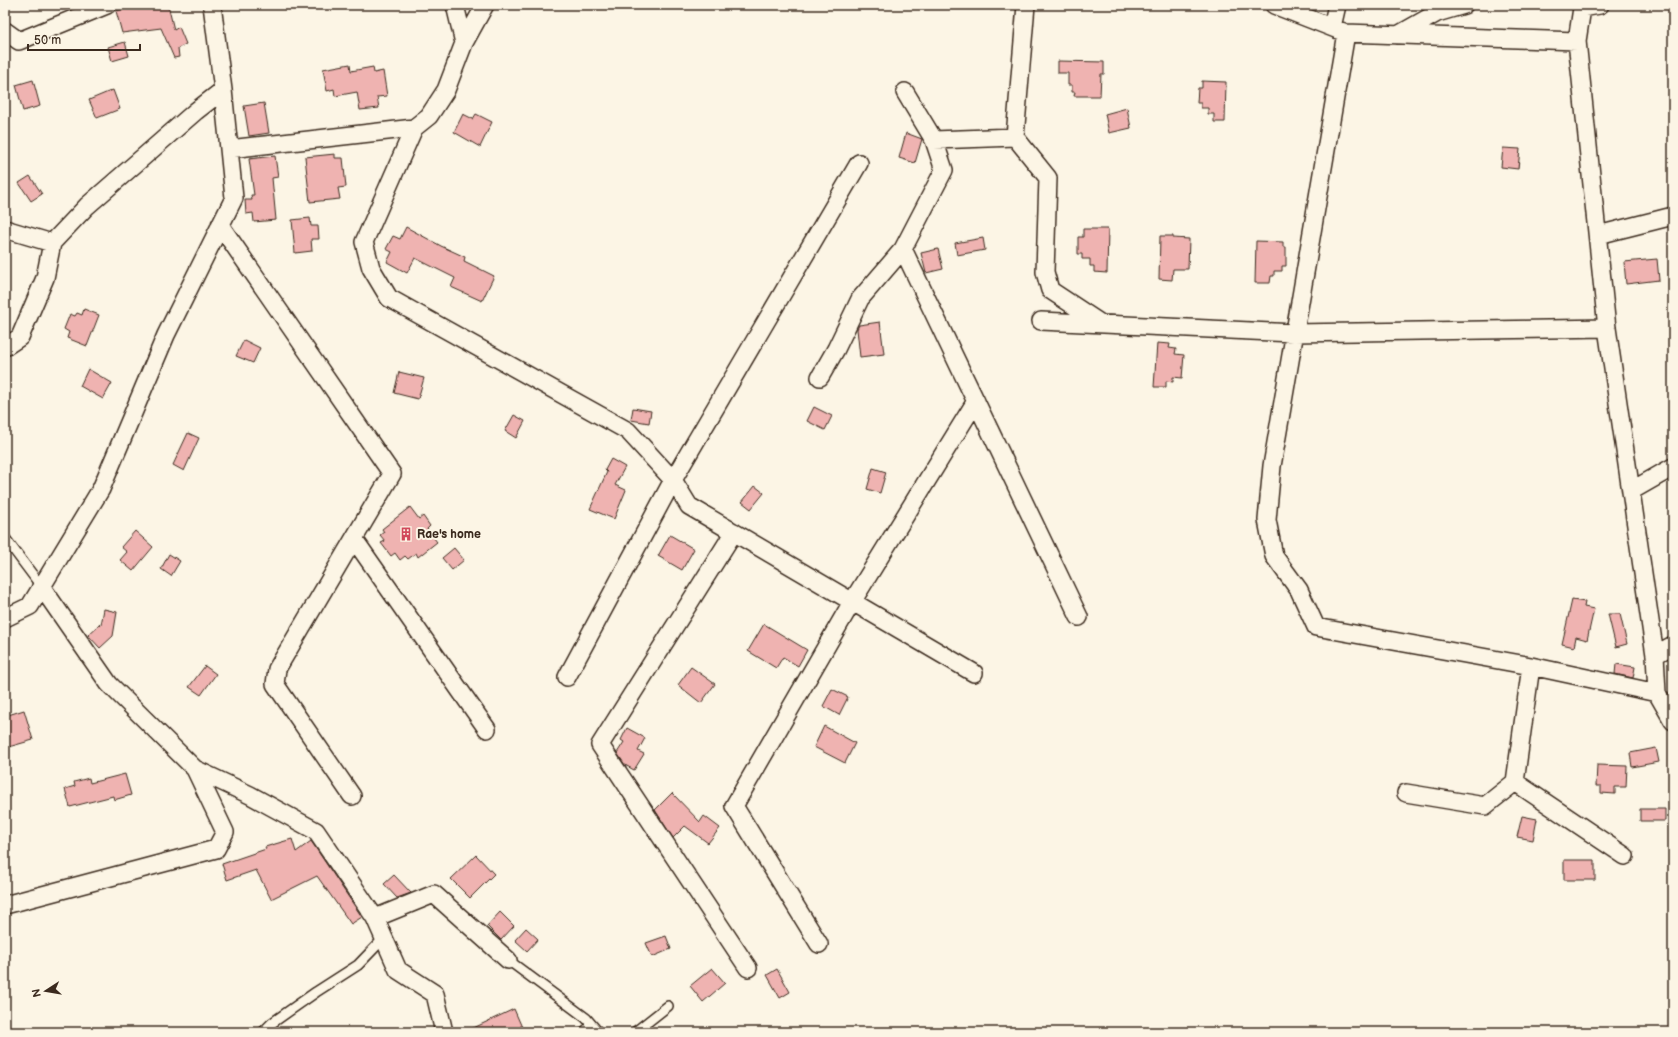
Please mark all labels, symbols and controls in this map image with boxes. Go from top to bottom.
scale bar [28,26,140,52]
text: 50 m [34,33,61,48]
building icon: Rae's home [398,526,414,542]
place label: Rae's home [417,527,481,542]
north arrow [26,971,66,1011]
text: N [29,988,44,998]

